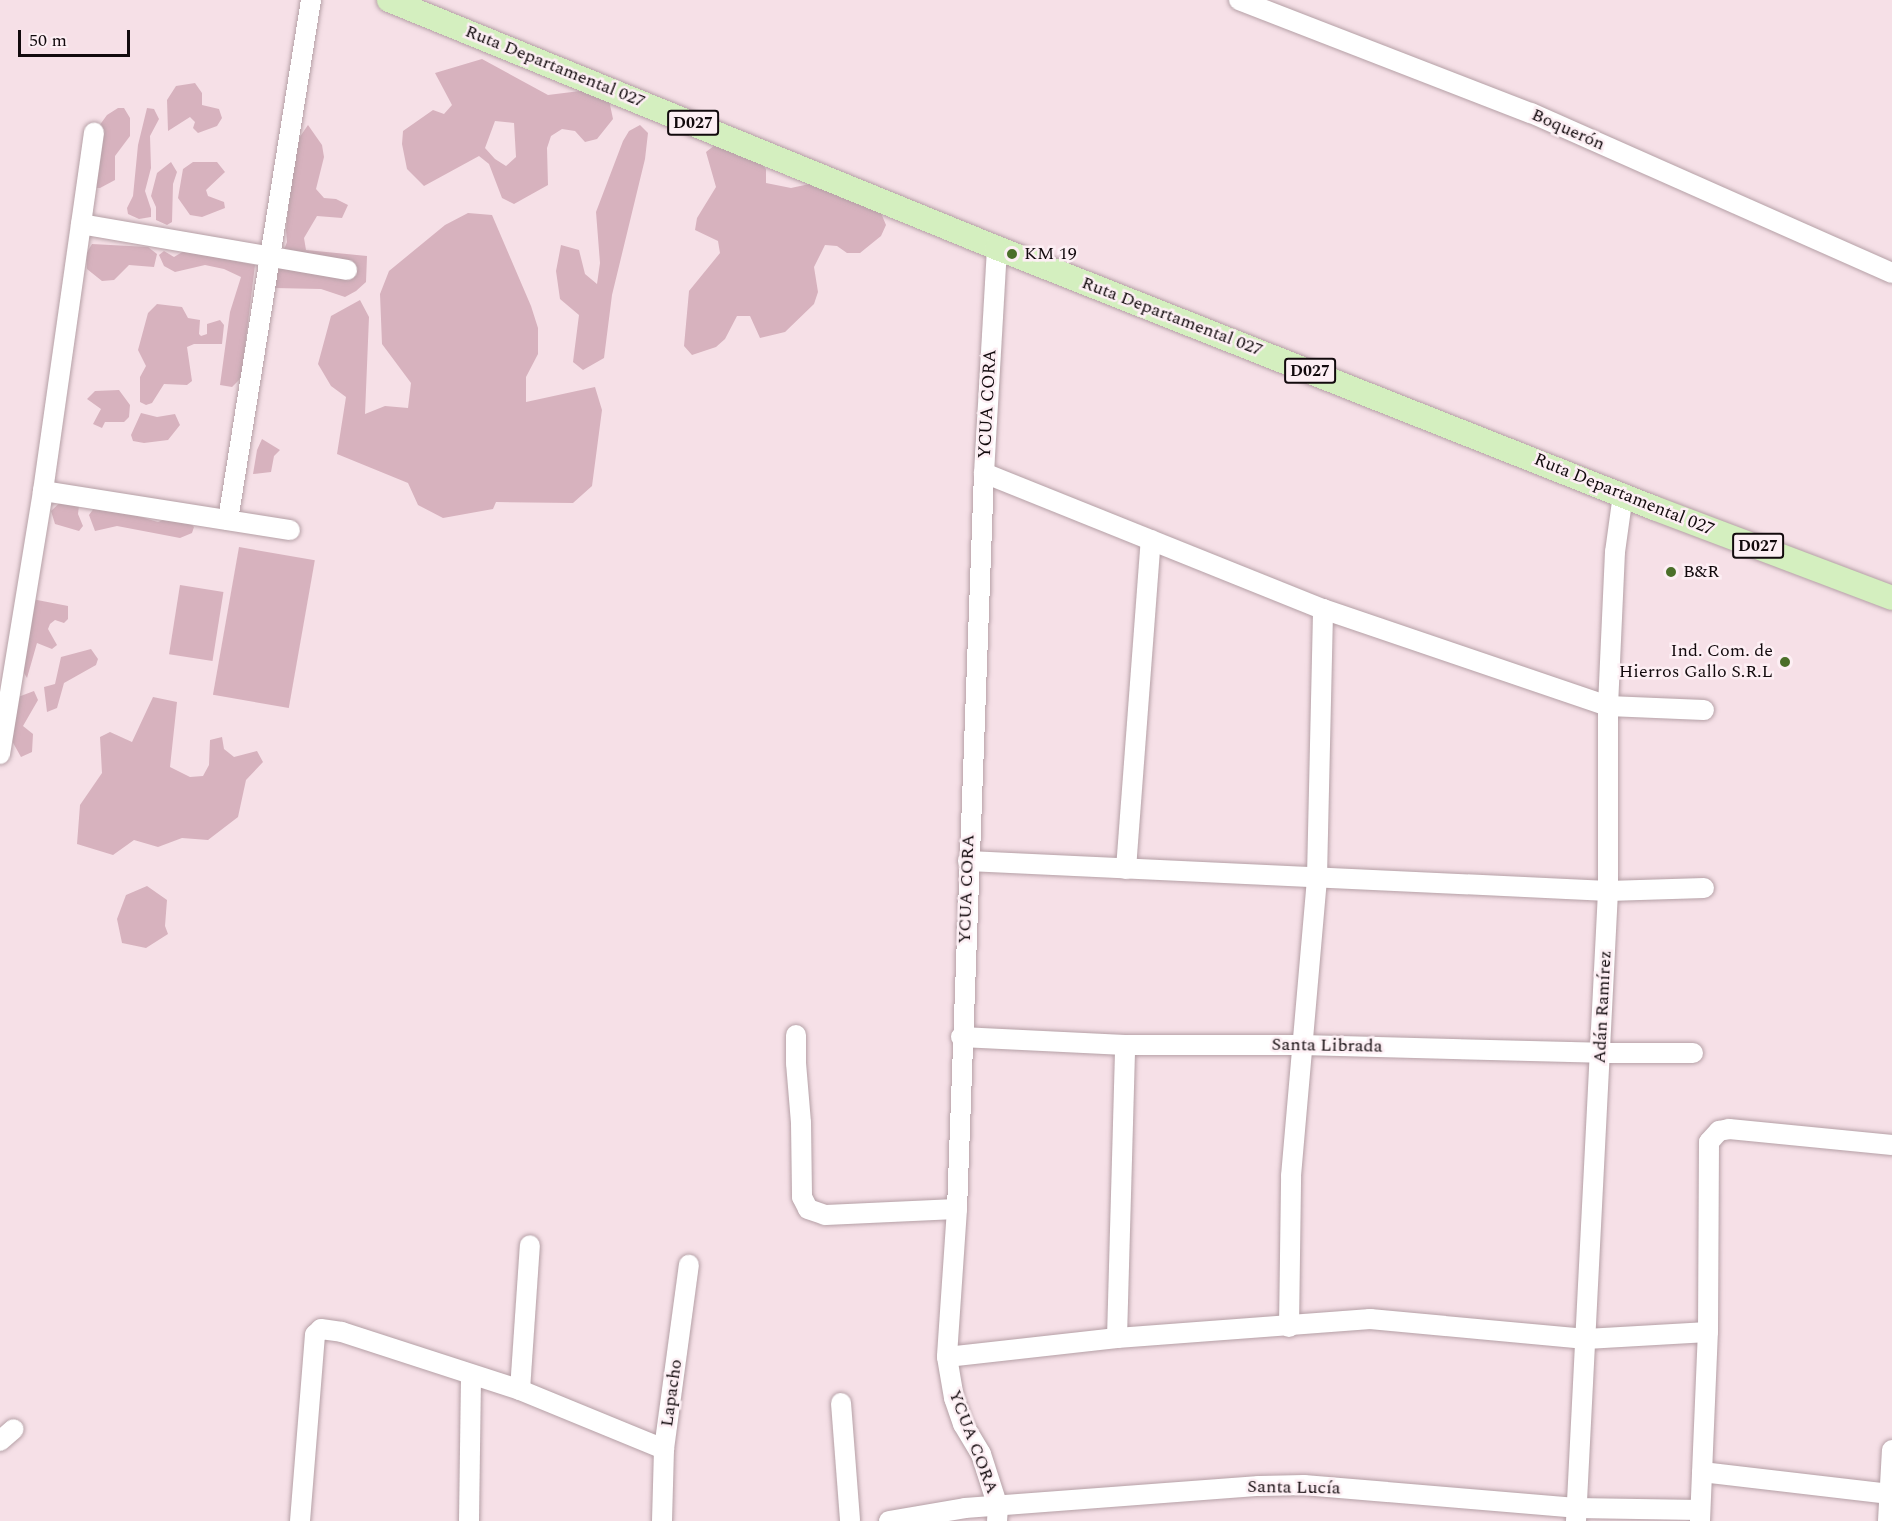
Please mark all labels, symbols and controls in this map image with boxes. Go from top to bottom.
scale bar [21,18,134,56]
street label: Ruta Departamental 027 [462,21,648,113]
text: 50 m [29,27,67,54]
street label: Boquerón [1528,104,1608,156]
road number: D027 [666,110,720,136]
place label: KM 19 [1024,243,1077,265]
marker: KM 19 [1005,247,1019,261]
street label: Ruta Departamental 027 [1078,272,1266,362]
street label: YCUA CORA [974,349,1002,459]
road number: D027 [1283,358,1337,384]
street label: Ruta Departamental 027 [1531,449,1717,541]
road number: D027 [1731,533,1785,559]
place label: B&R [1683,561,1719,583]
marker: B&R [1664,565,1678,579]
place label: Ind. Com. de Hierros Gallo S.R.L [1619,641,1773,684]
marker: Ind. Com. de Hierros Gallo S.R.L [1778,655,1792,669]
street label: YCUA CORA [954,834,980,944]
street label: Adán Ramírez [1589,950,1617,1064]
street label: Santa Librada [1271,1034,1383,1058]
street label: Lapacho [657,1358,687,1428]
street label: YCUA CORA [943,1387,1003,1497]
street label: Santa Lucía [1247,1476,1341,1500]

